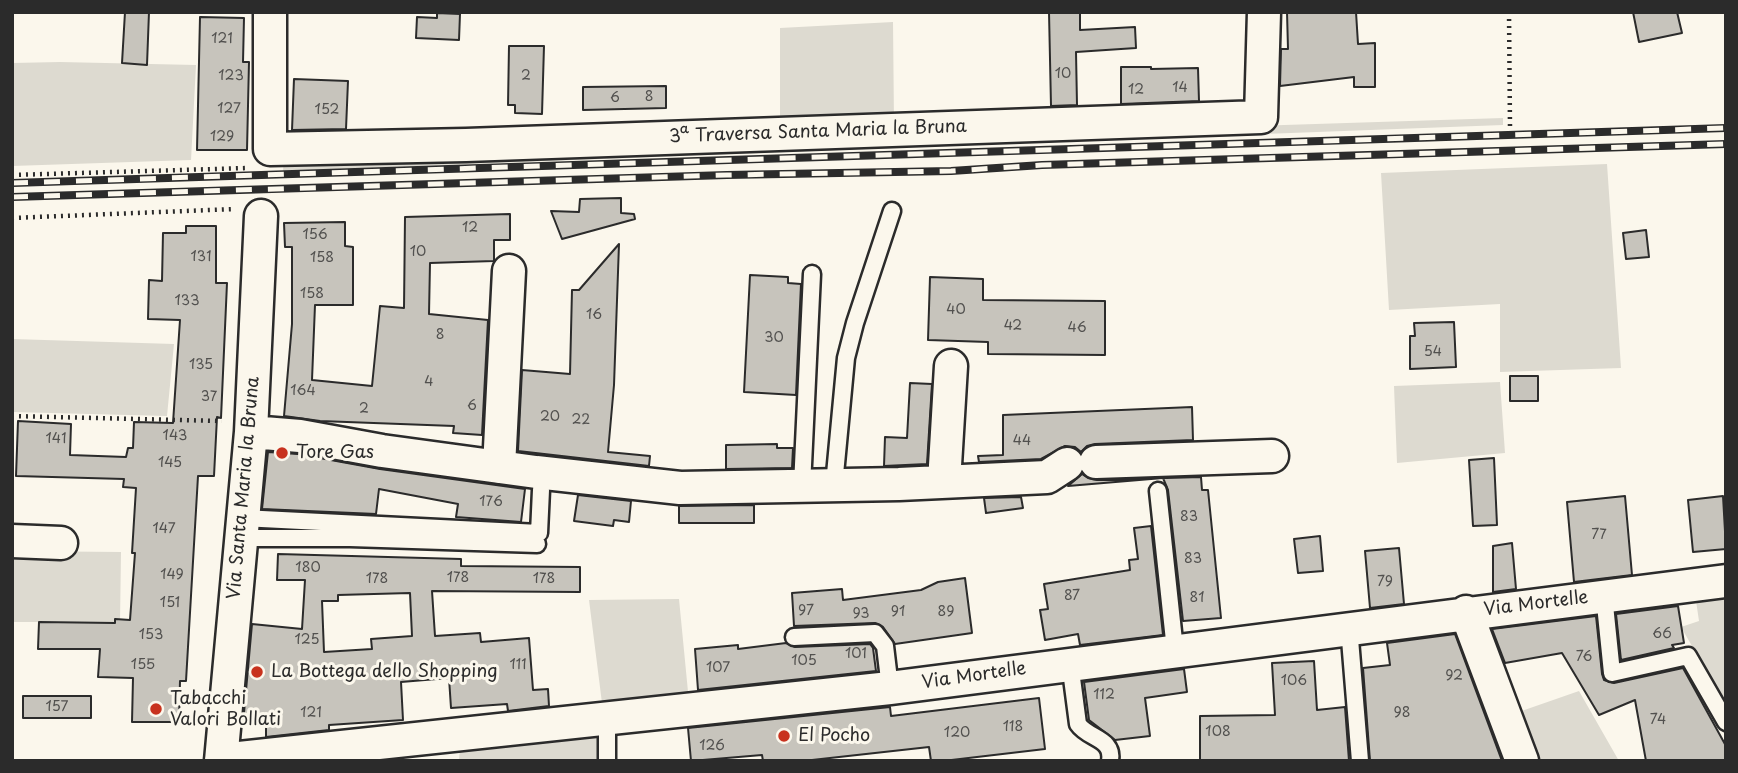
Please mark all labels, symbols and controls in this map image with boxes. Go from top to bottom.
house number: 121 [211,31,233,47]
house number: 10 [1055,66,1071,82]
house number: 123 [218,68,244,84]
house number: 2 [521,68,531,84]
house number: 14 [1172,80,1188,96]
house number: 12 [1128,82,1144,98]
house number: 8 [645,89,653,105]
house number: 6 [610,90,620,106]
house number: 127 [217,101,241,117]
house number: 152 [315,102,339,118]
street label: 3ª Traversa Santa Maria la Bruna [669,116,967,148]
house number: 129 [210,129,234,145]
house number: 12 [462,220,478,236]
house number: 156 [302,227,328,243]
house number: 10 [410,244,426,260]
house number: 131 [191,249,211,265]
house number: 158 [310,250,334,266]
house number: 158 [300,286,324,302]
house number: 133 [174,293,200,309]
house number: 40 [946,302,966,318]
house number: 16 [586,307,602,323]
house number: 42 [1004,318,1022,334]
house number: 46 [1067,320,1087,336]
house number: 8 [436,327,444,343]
house number: 30 [764,330,784,346]
house number: 54 [1424,344,1442,360]
house number: 135 [189,357,213,373]
house number: 4 [424,374,434,390]
street label: Via Santa Maria la Bruna [223,376,265,600]
house number: 164 [290,383,316,399]
house number: 37 [201,389,217,405]
house number: 6 [467,398,477,414]
house number: 2 [359,401,369,417]
house number: 20 [540,409,560,425]
house number: 22 [572,412,590,428]
house number: 143 [163,428,187,444]
house number: 141 [46,431,66,447]
house number: 44 [1013,433,1031,449]
place label: Tore Gas [296,442,374,464]
marker: Tore Gas [274,445,290,461]
house number: 145 [158,455,182,471]
house number: 176 [479,494,503,510]
house number: 83 [1180,509,1198,525]
house number: 147 [152,521,176,537]
house number: 77 [1591,527,1607,543]
house number: 83 [1184,551,1202,567]
house number: 180 [295,560,321,576]
house number: 149 [160,567,184,583]
house number: 178 [447,570,469,586]
house number: 178 [366,571,388,587]
house number: 178 [533,571,555,587]
house number: 79 [1377,574,1393,590]
street label: Via Mortelle [1483,587,1589,621]
house number: 87 [1064,588,1080,604]
house number: 81 [1190,590,1204,606]
house number: 151 [160,595,180,611]
house number: 97 [798,603,814,619]
house number: 91 [891,604,905,620]
house number: 89 [938,604,954,620]
house number: 93 [852,606,870,622]
house number: 66 [1652,626,1672,642]
house number: 153 [139,627,163,643]
house number: 125 [295,632,319,648]
house number: 101 [845,646,867,662]
house number: 76 [1576,649,1592,665]
house number: 105 [791,653,817,669]
house number: 155 [131,657,155,673]
house number: 111 [509,657,527,673]
street label: Via Mortelle [921,658,1027,694]
house number: 107 [706,660,730,676]
place label: La Bottega dello Shopping [271,661,498,683]
marker: La Bottega dello Shopping [249,664,265,680]
house number: 92 [1445,668,1463,684]
house number: 106 [1281,673,1307,689]
house number: 112 [1093,687,1115,703]
place label: Tabacchi Valori Bollati [170,688,281,730]
house number: 157 [46,699,68,715]
marker: Tabacchi Valori Bollati [148,701,164,717]
house number: 121 [300,705,322,721]
house number: 98 [1394,705,1410,721]
house number: 74 [1650,712,1666,728]
house number: 118 [1003,719,1023,735]
house number: 108 [1205,724,1231,740]
place label: El Pocho [798,725,870,747]
house number: 120 [944,725,970,741]
marker: El Pocho [776,728,792,744]
house number: 126 [699,738,725,754]

